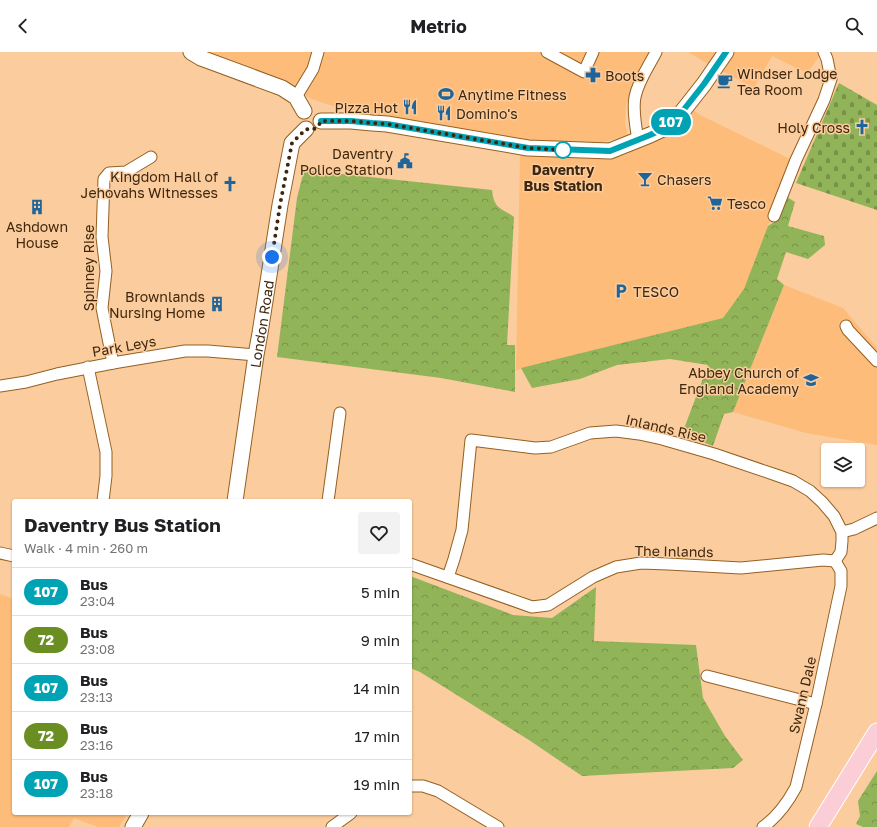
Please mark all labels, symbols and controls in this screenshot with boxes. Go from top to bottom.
icon: back [12,15,34,37]
text: Metrio [410,15,467,37]
icon: search [843,15,865,37]
place label: Windser Lodge Tea Room [737,65,838,98]
pharmacy icon: Boots [584,66,602,84]
place label: Boots [605,67,644,84]
cafe icon: Windser Lodge Tea Room [716,72,734,90]
sports icon: Anytime Fitness [437,85,455,103]
place label: Anytime Fitness [458,86,567,103]
restaurant icon: Pizza Hot [401,98,419,116]
place label: Pizza Hot [335,99,398,116]
restaurant icon: Domino's [435,104,453,122]
place label: Domino's [456,105,518,122]
line badge: 107 [648,109,694,135]
text: 107 [659,113,683,130]
church icon: Holy Cross [853,118,871,136]
place label: Holy Cross [777,119,850,136]
marker: Daventry Bus Station [554,141,572,159]
place label: Daventry Police Station [300,145,393,178]
public building icon: Daventry Police Station [396,152,414,170]
place label: Daventry Bus Station [524,161,602,194]
place label: Kingdom Hall of Jehovahs Witnesses [81,168,218,201]
bar icon: Chasers [636,170,654,188]
place label: Chasers [657,171,711,188]
church icon: Kingdom Hall of Jehovahs Witnesses [221,175,239,193]
supermarket icon: Tesco [706,194,724,212]
place label: Tesco [727,195,766,212]
building icon: Ashdown House [28,198,46,216]
place label: Ashdown House [6,218,68,251]
street label: Spinney Rise [80,225,97,311]
your location [262,247,282,267]
street label: London Road [246,279,277,369]
parking icon: TESCO [612,282,630,300]
place label: TESCO [633,283,679,300]
place label: Brownlands Nursing Home [109,288,205,321]
building icon: Brownlands Nursing Home [208,295,226,313]
street label: Park Leys [91,332,157,360]
place label: Abbey Church of England Academy [679,364,799,397]
school or university icon: Abbey Church of England Academy [802,371,820,389]
street label: Inlands Rise [624,410,708,446]
map controls [821,443,865,487]
button: layers [821,443,865,487]
button: heart [358,512,400,554]
text: Daventry Bus Station [24,513,221,536]
text: Walk · 4 min · 260 m [24,540,148,556]
street label: The Inlands [634,542,714,560]
text: Bus [80,575,108,593]
text: 107 [34,583,58,600]
text: 5 min [361,583,400,601]
text: 23:04 [80,593,115,609]
text: Bus [80,623,108,641]
text: 72 [38,631,54,648]
text: 9 min [361,631,400,649]
text: 23:08 [80,641,115,657]
street label: Swann Dale [785,655,819,735]
text: Bus [80,671,108,689]
text: 107 [34,679,58,696]
text: 14 min [353,679,400,697]
text: 23:13 [80,689,113,705]
text: Bus [80,719,108,737]
text: 72 [38,727,54,744]
text: 17 min [355,727,400,745]
text: 23:16 [80,737,113,753]
text: Bus [80,767,108,785]
text: 107 [34,775,58,792]
text: 19 min [353,775,400,793]
text: 23:18 [80,785,113,801]

